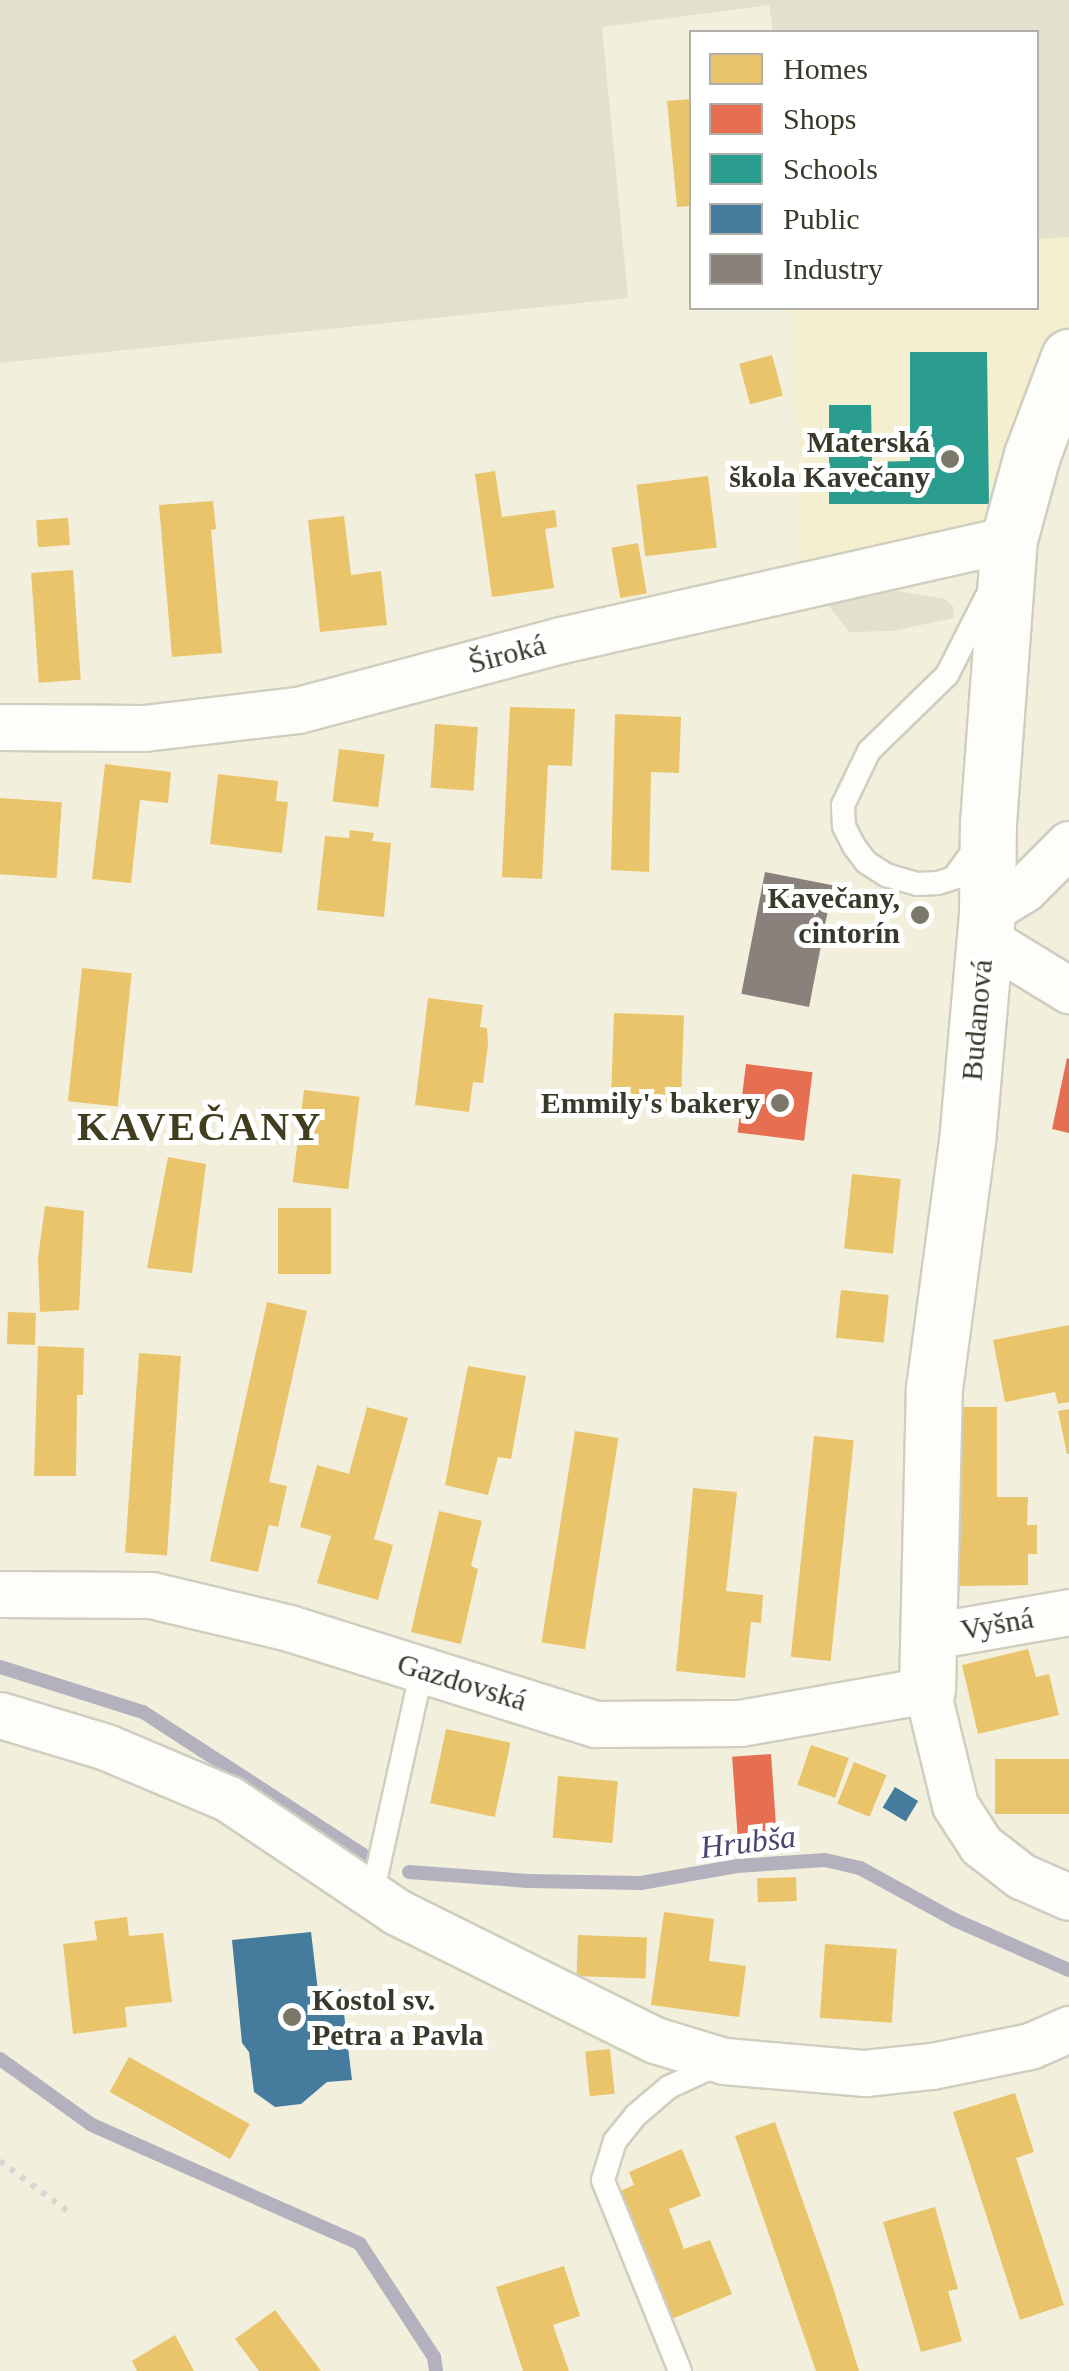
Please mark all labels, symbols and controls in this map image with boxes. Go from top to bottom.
legend [689,30,1039,310]
text: Homes [783,52,868,85]
text: Shops [783,102,856,135]
text: Schools [783,152,878,185]
text: Public [783,202,860,235]
text: Industry [783,252,883,285]
place label: Materská škola Kavečany [729,424,930,494]
marker: Materská škola Kavečany [939,448,961,470]
street label: Široká [465,626,549,682]
place label: Kavečany, cintorín [768,880,900,950]
marker: Kavečany, cintorín [909,904,931,926]
street label: Budanová [954,958,1000,1082]
place label: Emmily's bakery [541,1085,760,1121]
marker: Emmily's bakery [769,1092,791,1114]
district label: KAVEČANY [77,1103,323,1151]
street label: Vyšná [958,1600,1036,1648]
street label: Gazdovská [393,1645,531,1719]
water label: Hrubša [698,1817,798,1867]
place label: Kostol sv. Petra a Pavla [312,1982,484,2052]
marker: Kostol sv. Petra a Pavla [281,2006,303,2028]

